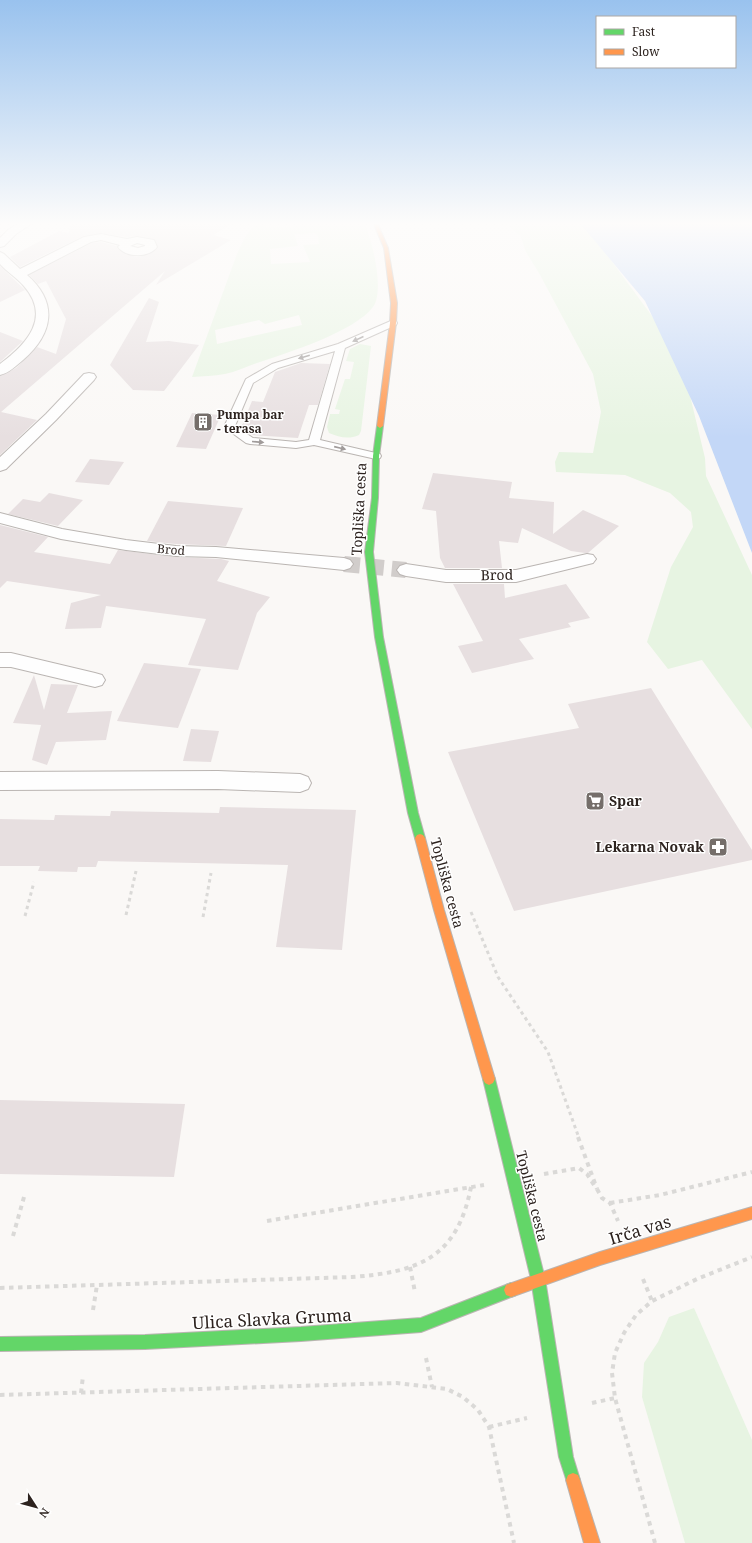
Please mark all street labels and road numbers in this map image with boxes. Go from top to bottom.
street label: Topliška cesta [347,462,370,556]
street label: Brod [156,540,186,559]
street label: Brod [481,565,514,584]
street label: Topliška cesta [426,836,469,930]
street label: Topliška cesta [512,1149,553,1243]
street label: Irča vas [606,1209,674,1250]
street label: Ulica Slavka Gruma [192,1303,352,1334]

